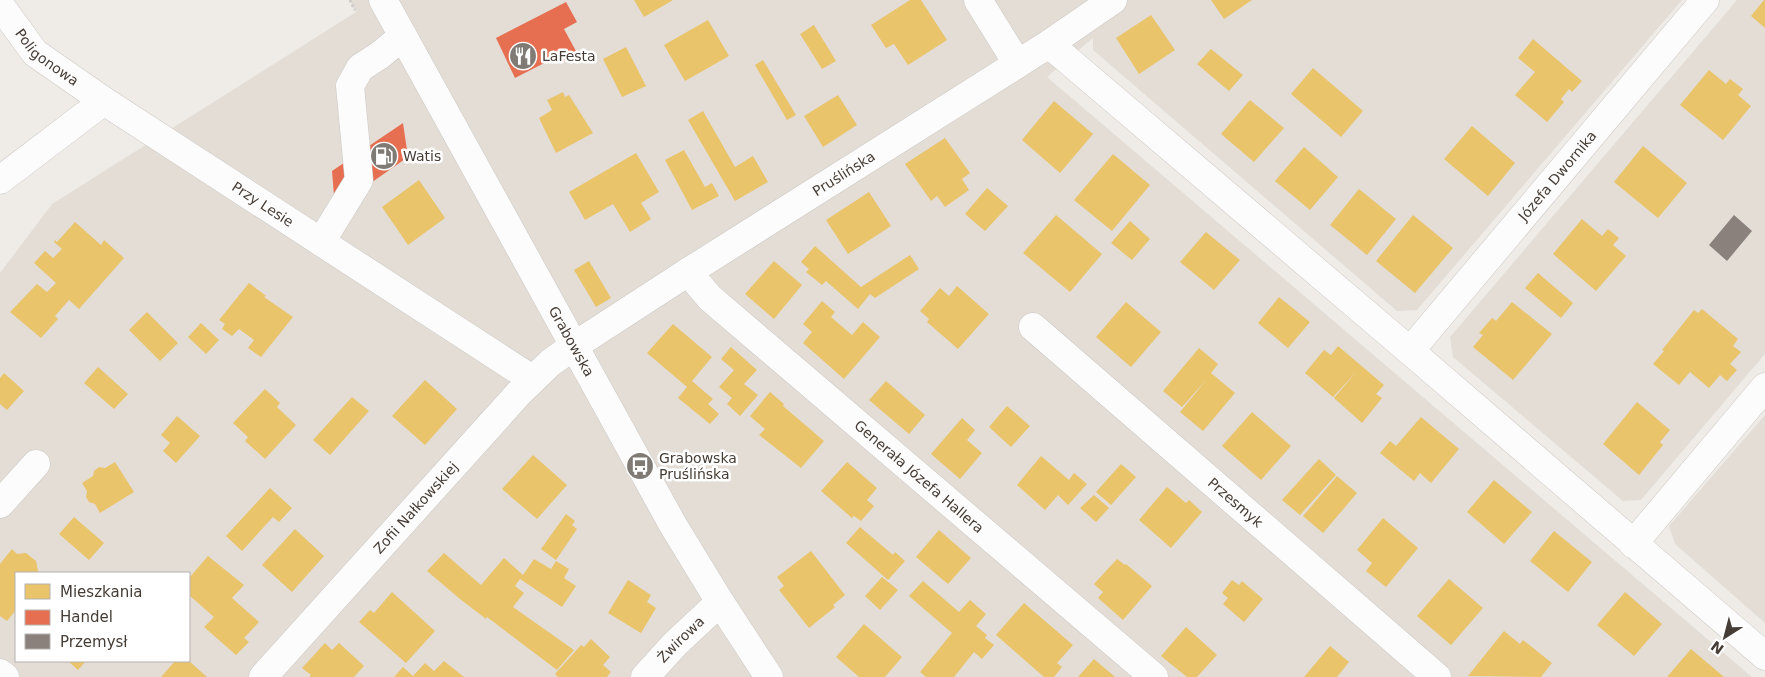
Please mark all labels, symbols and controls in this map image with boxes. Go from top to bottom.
street label: Poligonowa [12,26,82,89]
restaurant icon: LaFesta [508,41,538,71]
place label: LaFesta [542,48,596,64]
street label: Józefa Dwornika [1514,128,1600,225]
fuel station icon: Watis [369,141,399,171]
place label: Watis [403,148,441,164]
street label: Pruślińska [810,148,878,199]
street label: Przy Lesie [229,178,297,230]
street label: Grabowska [546,303,597,379]
street label: Generała Józefa Hallera [851,417,987,536]
place label: Grabowska Pruślińska [659,450,737,482]
bus stop icon: Grabowska Pruślińska [625,451,655,481]
street label: Zofii Nałkowskiej [370,459,461,557]
street label: Przesmyk [1205,474,1267,531]
legend [15,572,190,662]
text: Mieszkania [60,583,143,601]
text: Handel [60,608,113,626]
north arrow [1700,612,1750,662]
street label: Żwirowa [653,613,707,666]
text: Przemysł [60,633,128,651]
text: N [1708,638,1727,657]

